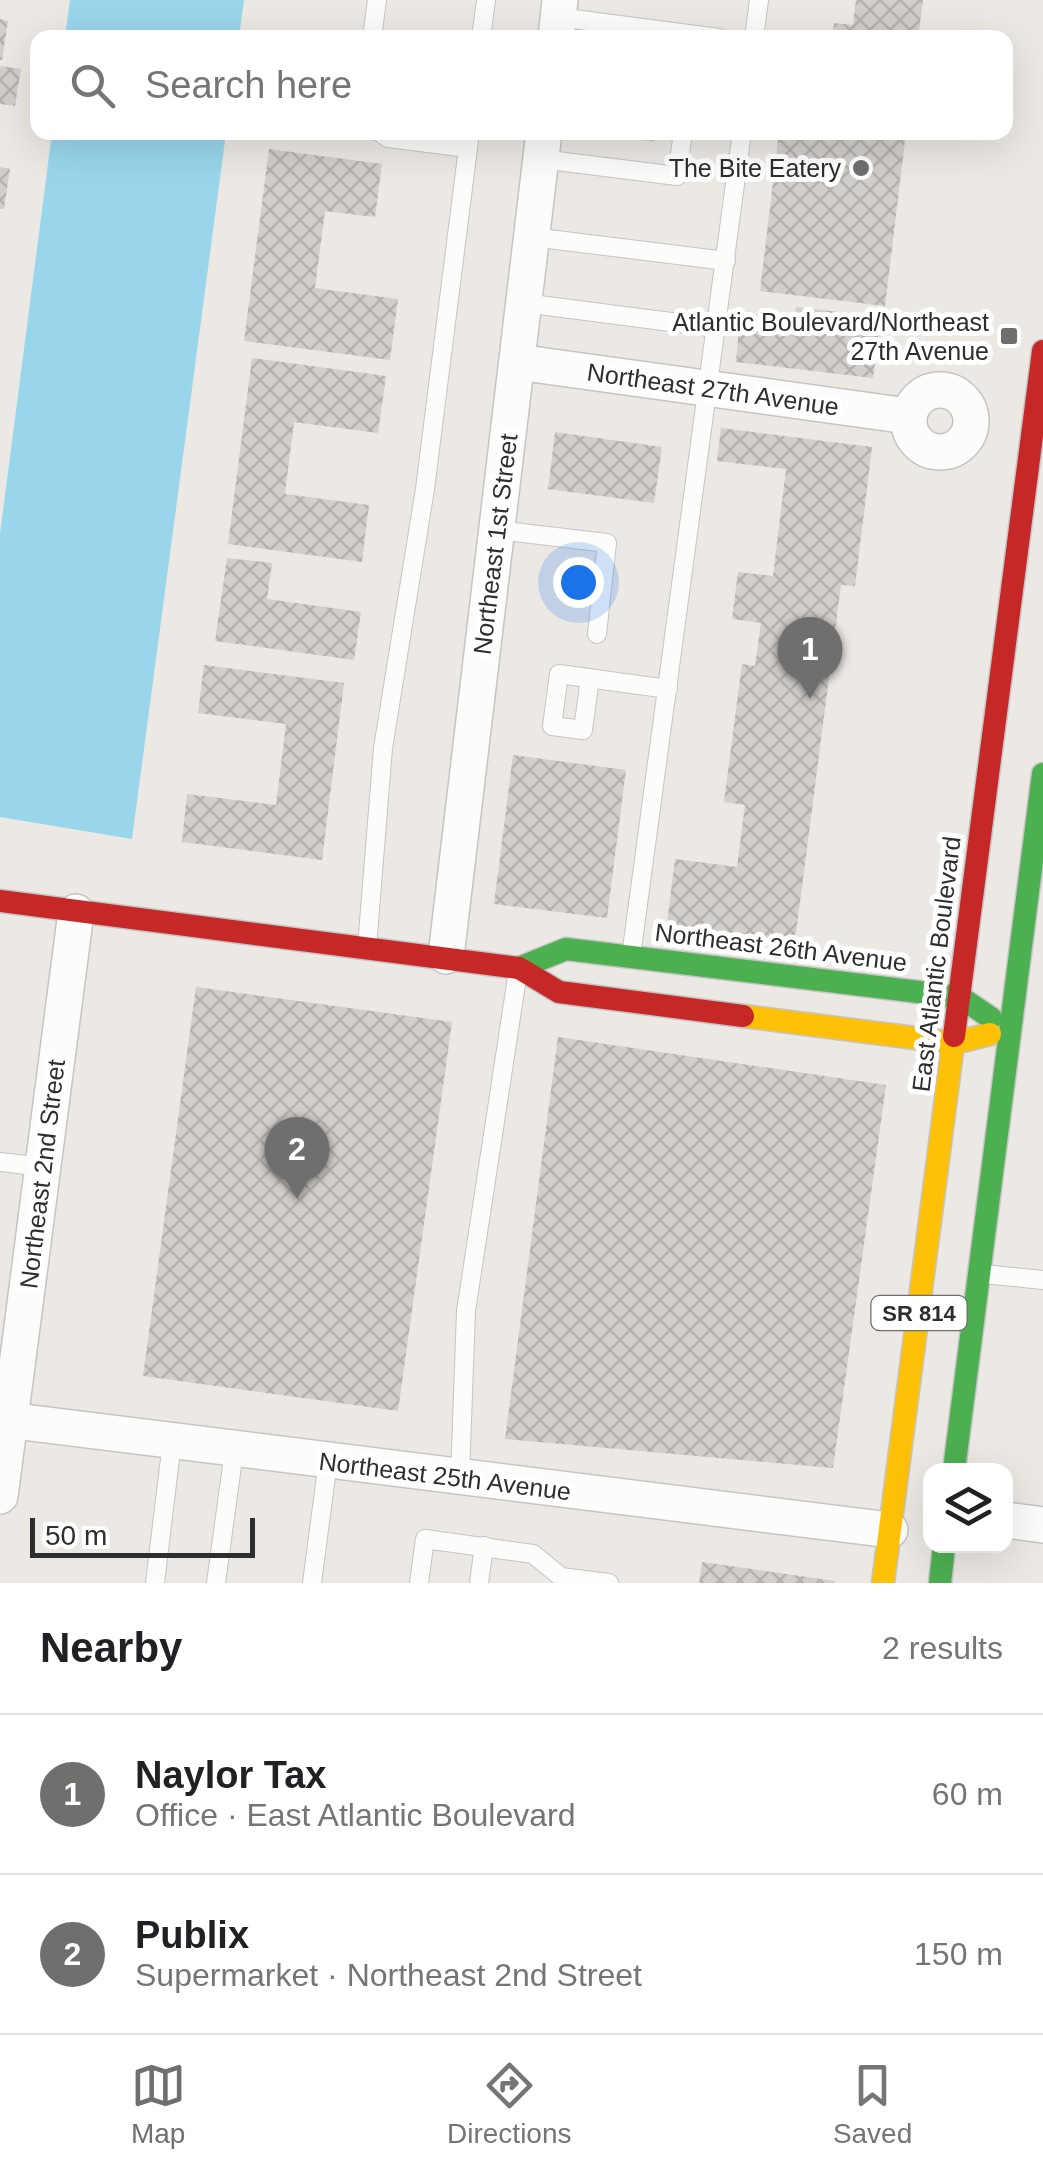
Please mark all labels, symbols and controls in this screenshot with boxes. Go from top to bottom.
search box [30,30,1013,140]
icon: search [65,58,120,113]
text: Search here [145,64,352,106]
place label: The Bite Eatery [669,154,841,182]
marker: The Bite Eatery [850,157,872,179]
place label: Atlantic Boulevard/Northeast 27th Avenue [672,308,989,365]
marker: Atlantic Boulevard/Northeast 27th Avenue [998,325,1020,347]
street label: Northeast 27th Avenue [585,357,841,421]
street label: Northeast 1st Street [468,432,522,656]
your location [553,557,604,608]
pin: 1 [778,616,842,699]
street label: East Atlantic Boulevard [906,835,966,1093]
street label: Northeast 26th Avenue [653,918,909,976]
street label: Northeast 2nd Street [14,1058,70,1290]
pin: 2 [264,1116,330,1199]
road number: SR 814 [872,1296,966,1330]
street label: Northeast 25th Avenue [317,1447,573,1505]
map controls [923,1463,1013,1553]
button: layers [923,1463,1013,1553]
scale bar [30,1513,255,1558]
text: 50 m [45,1520,107,1551]
text: Nearby [40,1624,182,1671]
text: 2 results [882,1630,1003,1666]
text: Naylor Tax [135,1754,326,1796]
text: 1 [64,1776,81,1812]
text: 60 m [932,1776,1003,1812]
text: Office · East Atlantic Boulevard [135,1797,576,1833]
text: Publix [135,1914,249,1956]
text: 2 [64,1936,81,1972]
text: 150 m [914,1936,1003,1972]
text: Supermarket · Northeast 2nd Street [135,1957,642,1993]
tab: Map [131,2058,186,2150]
tab: Directions [447,2058,572,2150]
tab: Saved [833,2058,912,2150]

